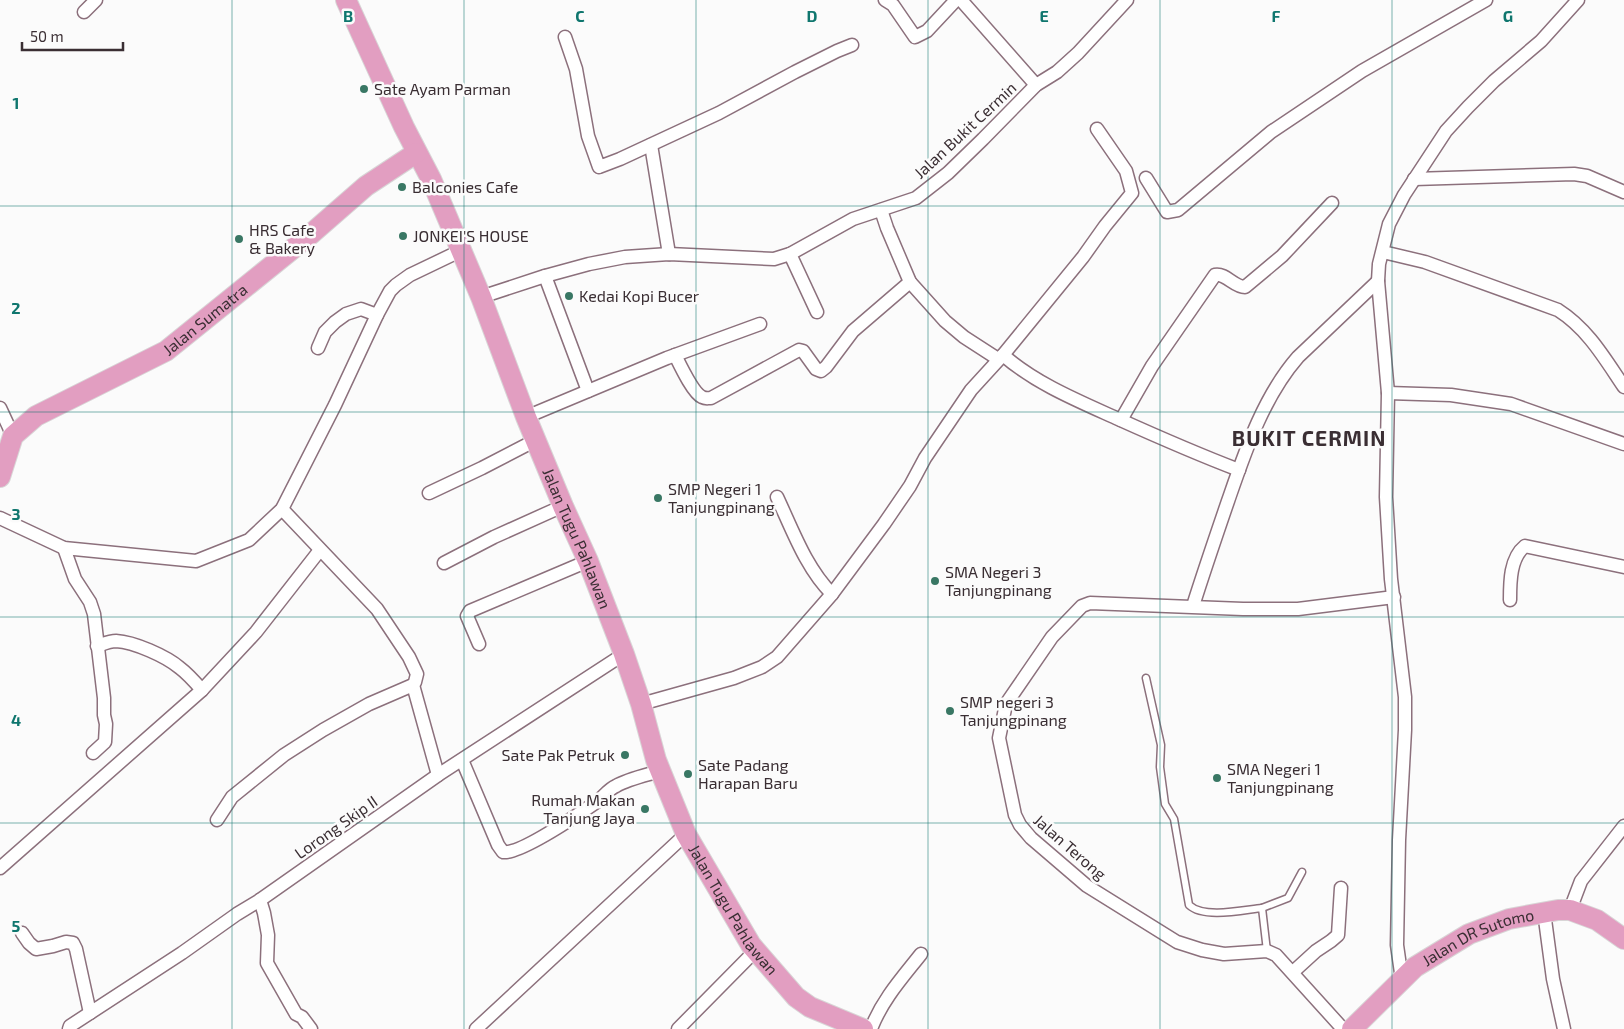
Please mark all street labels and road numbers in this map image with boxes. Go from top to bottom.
street label: Jalan Bukit Cermin [910,77,1020,182]
street label: Jalan Sumatra [159,279,251,359]
street label: Jalan Tugu Pahlawan [539,465,615,611]
street label: Lorong Skip II [291,791,381,862]
street label: Jalan Terong [1030,810,1111,883]
street label: Jalan Tugu Pahlawan [685,841,782,978]
street label: Jalan DR Sutomo [1418,905,1535,969]

